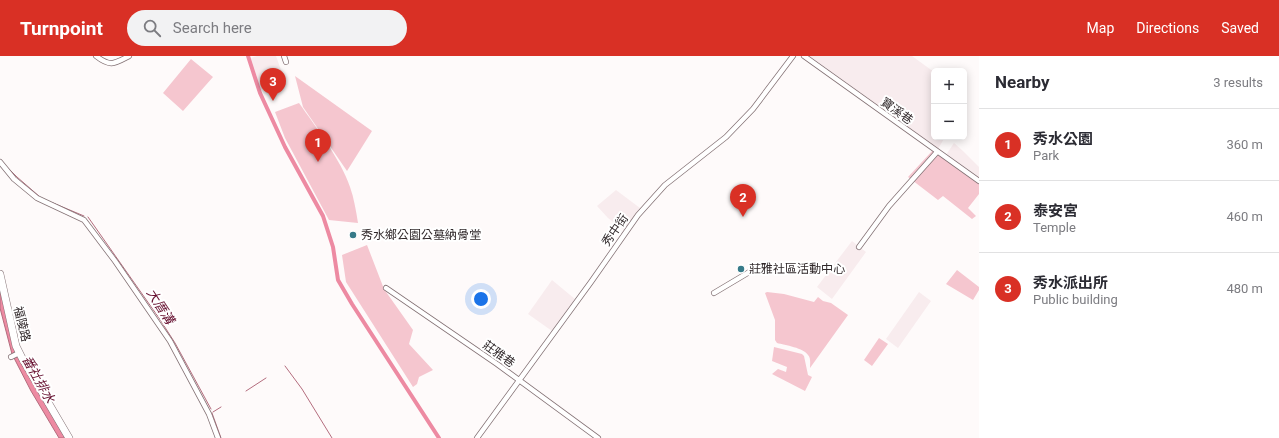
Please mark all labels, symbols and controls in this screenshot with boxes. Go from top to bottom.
search box [127,10,407,46]
text: Turnpoint [20,17,103,40]
icon: search [141,17,163,39]
text: Search here [173,19,252,37]
text: Map [1087,20,1114,36]
text: Directions [1136,20,1199,36]
text: Saved [1221,20,1259,36]
pin: 3 [260,68,286,101]
map controls [931,68,967,140]
button: + [931,68,967,104]
text: Nearby [995,72,1050,92]
text: 3 results [1213,75,1263,90]
street label: 寶溪巷 [878,95,916,127]
button: − [931,104,967,140]
pin: 1 [305,129,331,162]
text: 秀水公園 [1033,130,1093,148]
text: 1 [1004,137,1012,152]
text: 360 m [1226,137,1263,152]
text: Park [1033,148,1059,163]
pin: 2 [730,184,756,217]
text: 泰安宮 [1033,202,1078,220]
text: 2 [1004,209,1012,224]
text: 460 m [1226,209,1263,224]
street label: 秀中街 [599,211,631,249]
text: Temple [1033,220,1076,235]
place label: 秀水鄉公園公墓納骨堂 [361,228,481,242]
marker: 秀水鄉公園公墓納骨堂 [348,230,358,240]
place label: 莊雅社區活動中心 [749,262,845,276]
marker: 莊雅社區活動中心 [736,264,746,274]
text: 秀水派出所 [1033,274,1108,292]
text: 3 [1004,281,1012,296]
text: 480 m [1226,281,1263,296]
water label: 大厝溝 [144,286,179,328]
your location [471,289,491,309]
text: Public building [1033,292,1118,307]
street label: 福陵路 [11,305,33,343]
street label: 莊雅巷 [480,338,518,370]
water label: 番社排水 [19,353,58,406]

